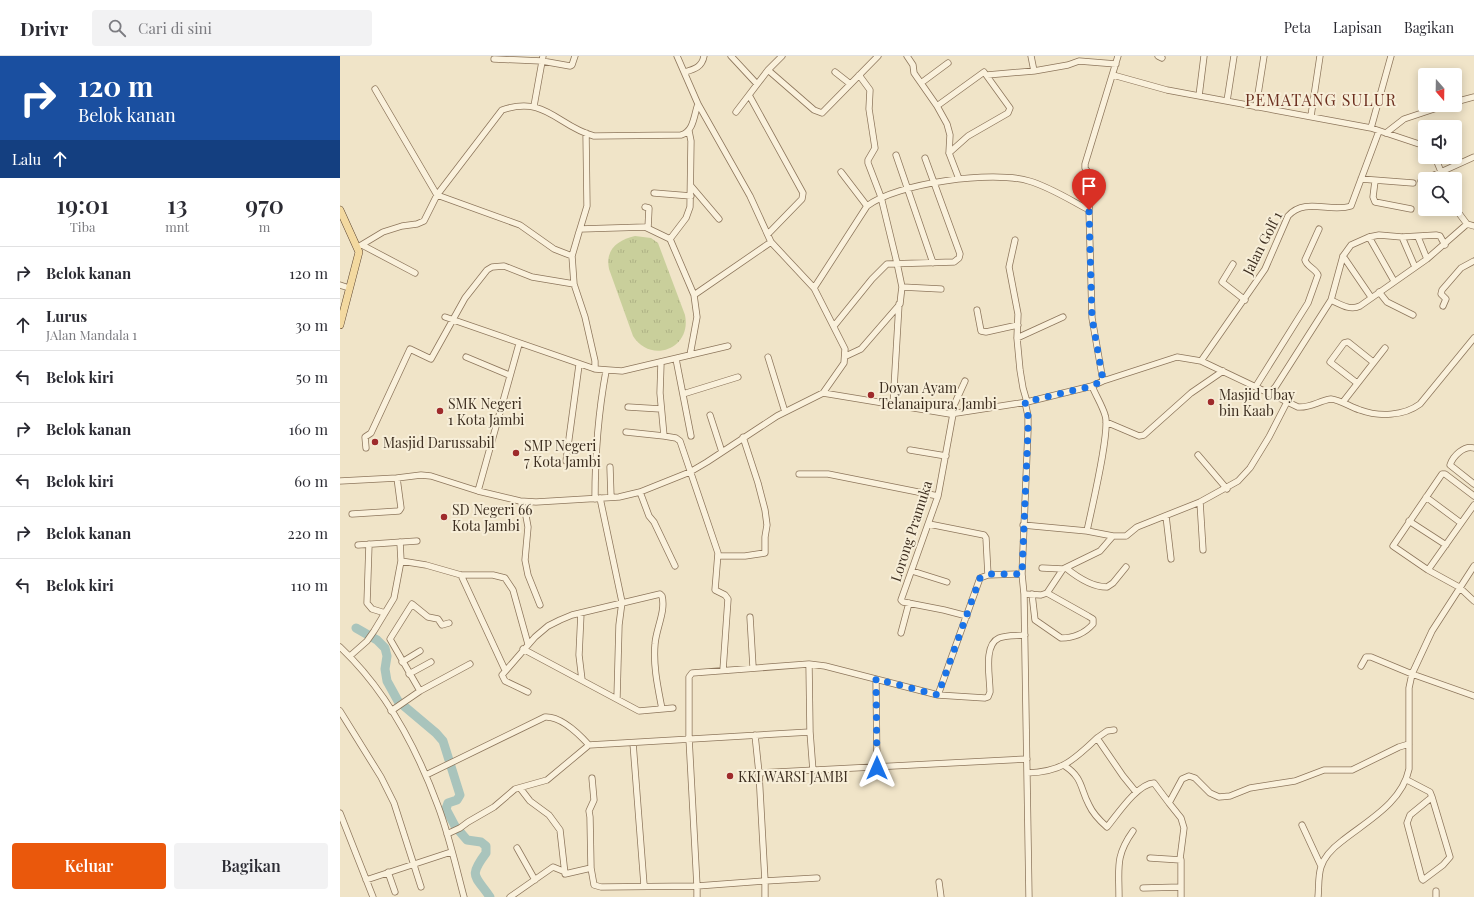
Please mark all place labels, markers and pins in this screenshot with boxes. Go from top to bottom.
pin [1072,169,1106,210]
place label: Doyan Ayam Telanaipura, Jambi [879,378,997,413]
place label: Masjid Ubay bin Kaab [1219,385,1295,420]
marker: Doyan Ayam Telanaipura, Jambi [866,390,876,400]
place label: SMK Negeri 1 Kota Jambi [448,394,524,429]
marker: Masjid Ubay bin Kaab [1206,397,1216,407]
marker: SMK Negeri 1 Kota Jambi [435,406,445,416]
place label: Masjid Darussabil [383,433,495,452]
place label: SMP Negeri 7 Kota Jambi [524,436,601,471]
marker: Masjid Darussabil [370,437,380,447]
marker: SMP Negeri 7 Kota Jambi [511,448,521,458]
place label: SD Negeri 66 Kota Jambi [452,500,533,535]
marker: SD Negeri 66 Kota Jambi [439,512,449,522]
place label: KKI WARSI JAMBI [738,767,848,786]
marker: KKI WARSI JAMBI [725,771,735,781]

